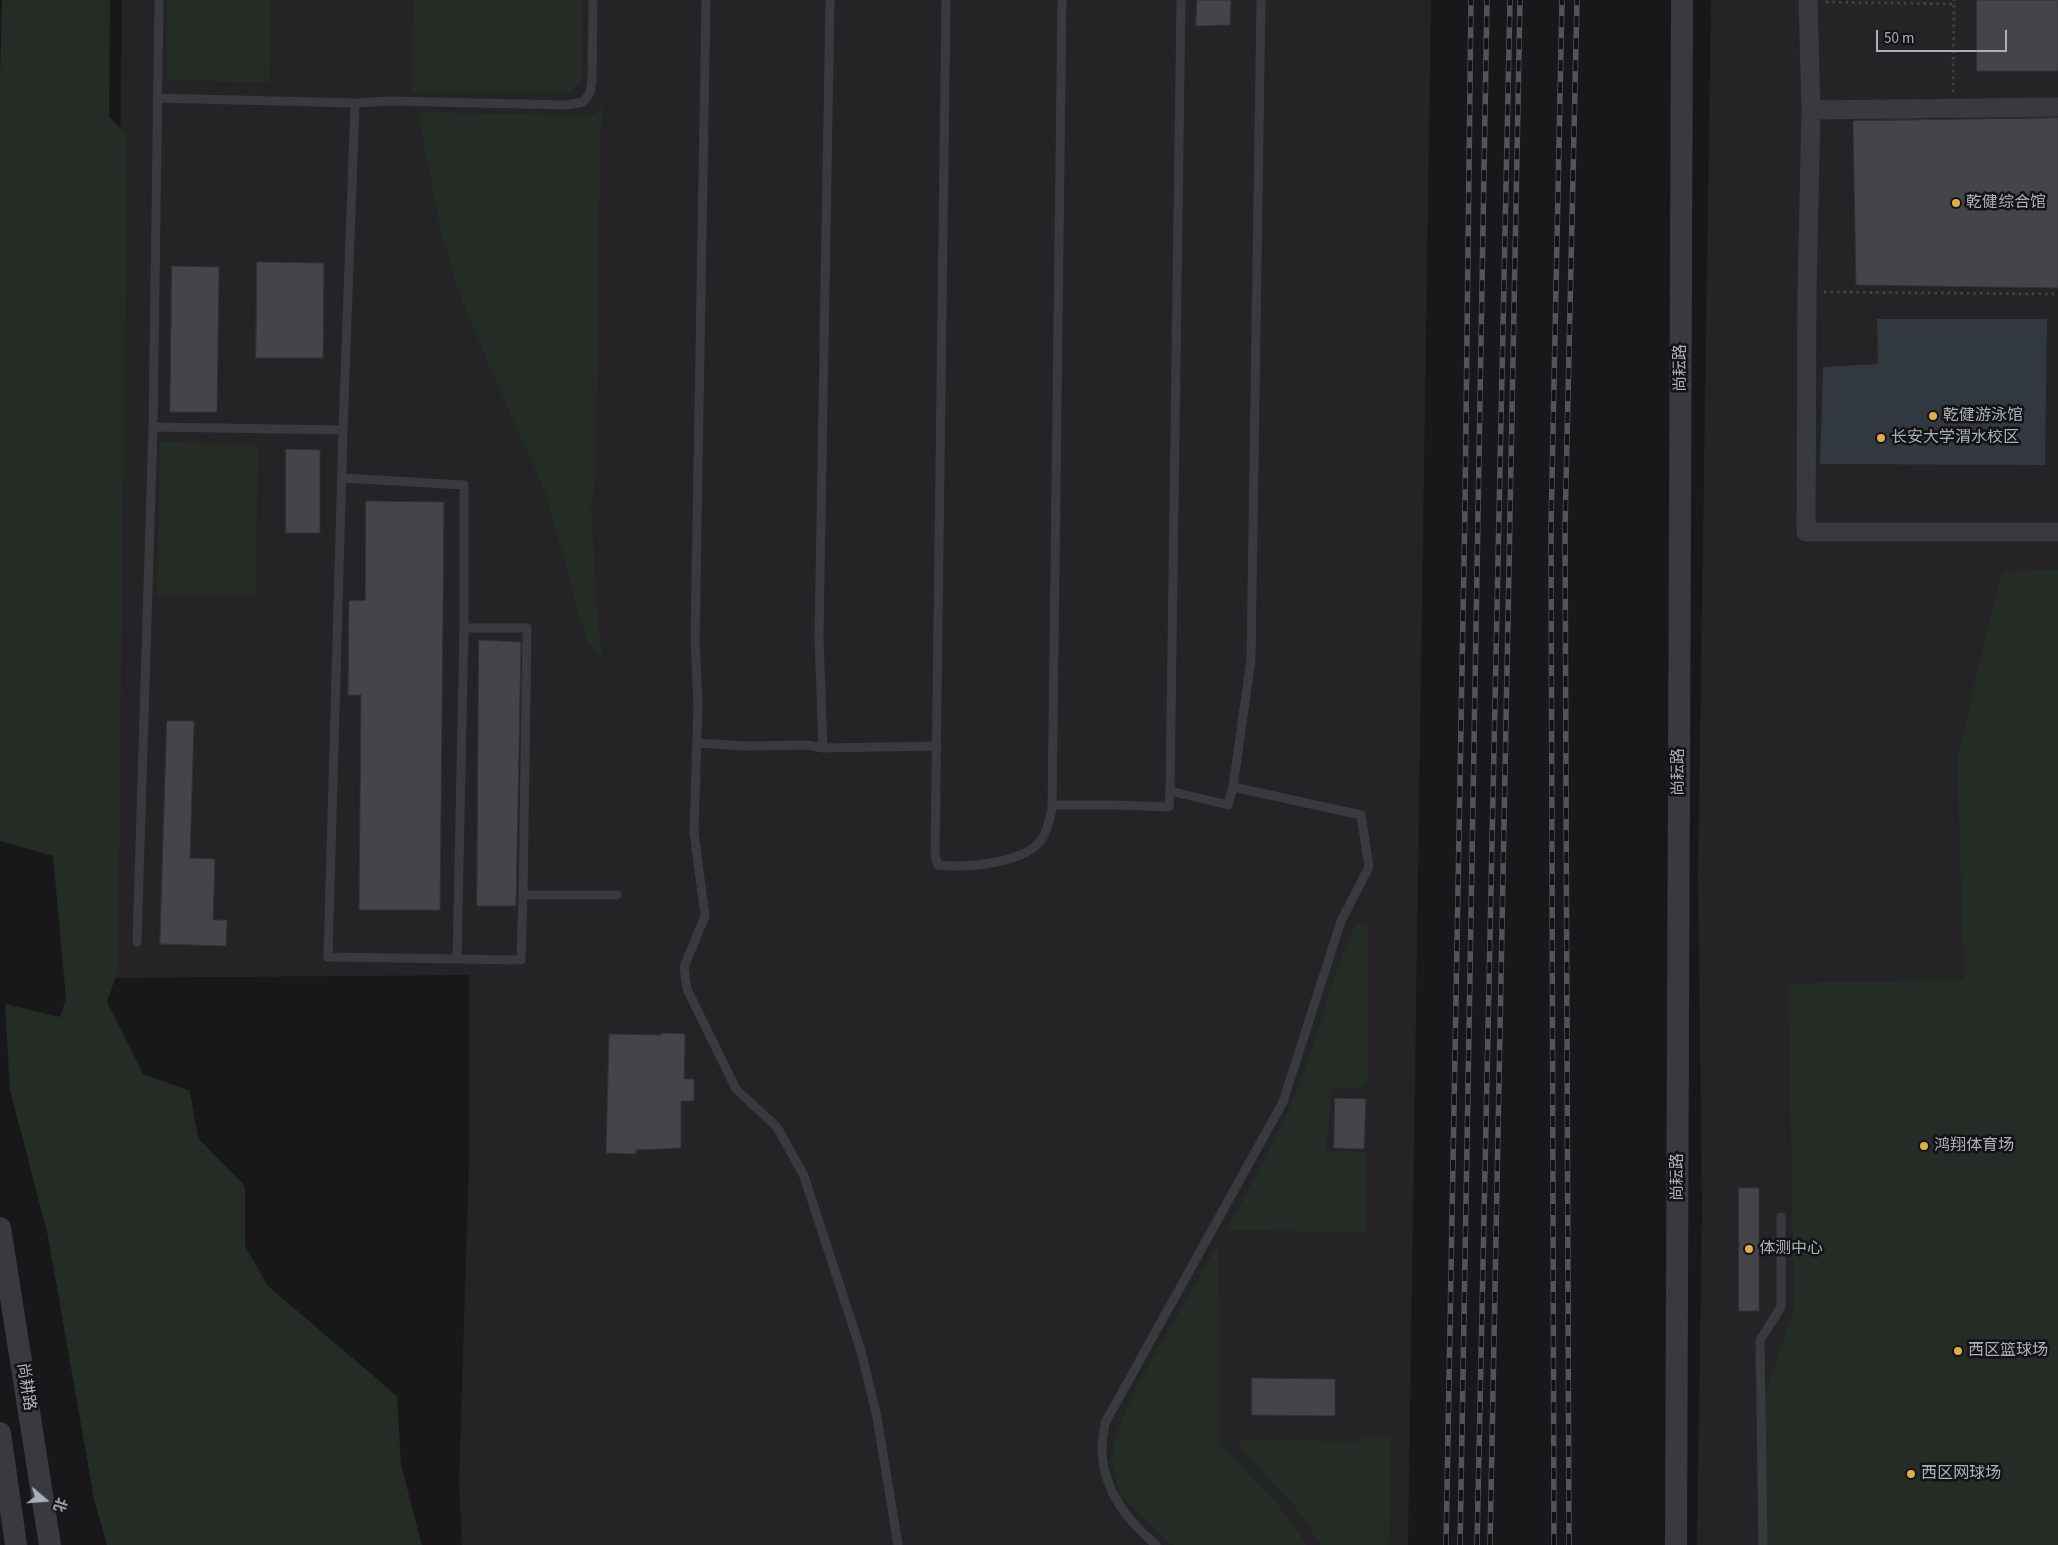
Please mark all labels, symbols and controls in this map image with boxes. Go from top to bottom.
scale bar [1878,20,2009,52]
text: 50 m [1884,28,1914,49]
place label: 乾健综合馆 [1966,193,2046,213]
marker: 乾健综合馆 [1950,197,1962,209]
street label: 尚耘路 [1671,344,1691,392]
place label: 乾健游泳馆 [1943,406,2023,426]
marker: 乾健游泳馆 [1927,410,1939,422]
place label: 长安大学渭水校区 [1891,428,2019,448]
marker: 长安大学渭水校区 [1875,432,1887,444]
street label: 尚耘路 [1669,748,1689,796]
place label: 鸿翔体育场 [1934,1136,2014,1156]
marker: 鸿翔体育场 [1918,1140,1930,1152]
street label: 尚耘路 [1668,1153,1688,1201]
place label: 体测中心 [1759,1239,1823,1259]
marker: 体测中心 [1743,1243,1755,1255]
place label: 西区篮球场 [1968,1341,2048,1361]
marker: 西区篮球场 [1952,1345,1964,1357]
street label: 尚耕路 [12,1362,38,1412]
place label: 西区网球场 [1921,1464,2001,1484]
marker: 西区网球场 [1905,1468,1917,1480]
north arrow [20,1475,70,1525]
text: 北 [48,1495,71,1514]

